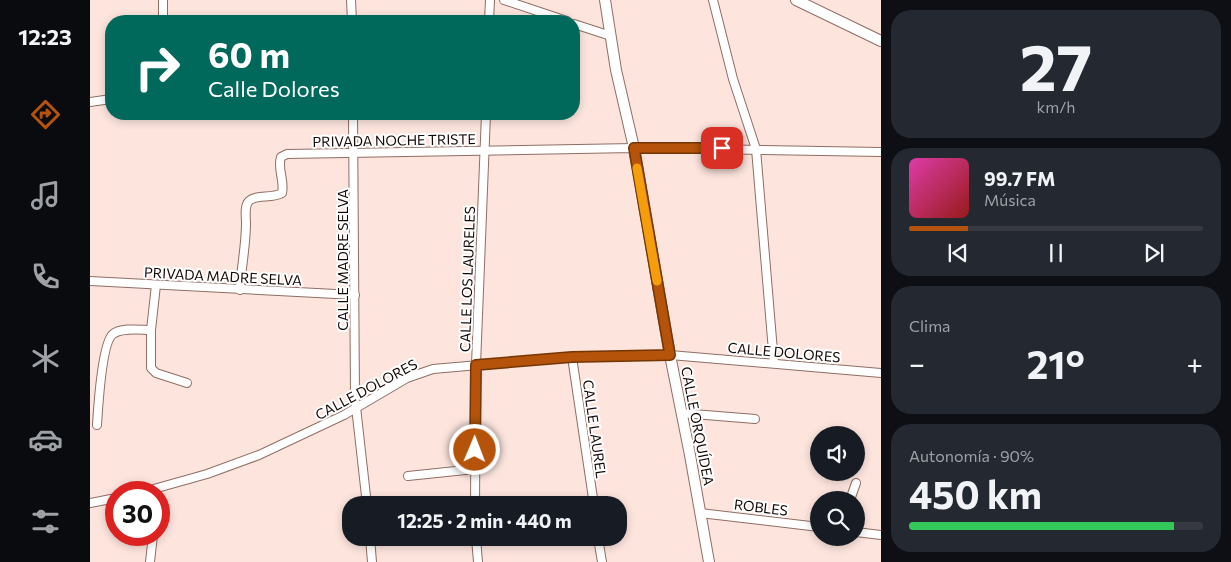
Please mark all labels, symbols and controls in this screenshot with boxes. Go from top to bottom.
text: 12:23 [18,23,72,50]
text: 27 [1020,25,1092,104]
text: 60 m [208,32,290,75]
icon: right [125,35,190,100]
text: Calle Dolores [208,75,340,102]
icon: directions [28,97,63,132]
text: km/h [1037,97,1075,116]
pin [701,127,743,169]
street label: PRIVADA NOCHE TRISTE [312,130,476,150]
icon: arrive [708,134,736,162]
text: 99.7 FM [984,167,1055,190]
icon: music [28,178,63,213]
street label: CALLE MADRE SELVA [334,189,351,331]
text: Música [984,190,1036,209]
street label: CALLE LOS LAURELES [456,206,478,352]
icon: previous [944,239,972,267]
icon: pause [1042,239,1070,267]
icon: next [1140,239,1168,267]
icon: phone [28,259,63,294]
street label: PRIVADA MADRE SELVA [144,263,303,289]
text: Clima [909,316,950,335]
street label: CALLE DOLORES [727,339,841,365]
text: 21° [1027,340,1085,387]
icon: climate [28,341,63,376]
text: − [909,346,925,380]
text: + [1187,346,1203,380]
street label: CALLE DOLORES [312,355,420,423]
street label: CALLE ORQUÍDEA [678,365,718,487]
street label: CALLE LAUREL [580,379,610,479]
icon: car [28,422,63,457]
position arrow [448,423,500,475]
map controls [810,426,865,546]
button: sound [810,426,865,481]
text: Autonomía · 90% [909,446,1034,465]
text: 450 km [909,470,1042,517]
speed limit sign: 30 [105,481,170,546]
button: search [810,491,865,546]
street label: ROBLES [733,495,789,519]
icon: filters [28,504,63,539]
text: 12:25 · 2 min · 440 m [397,509,572,532]

